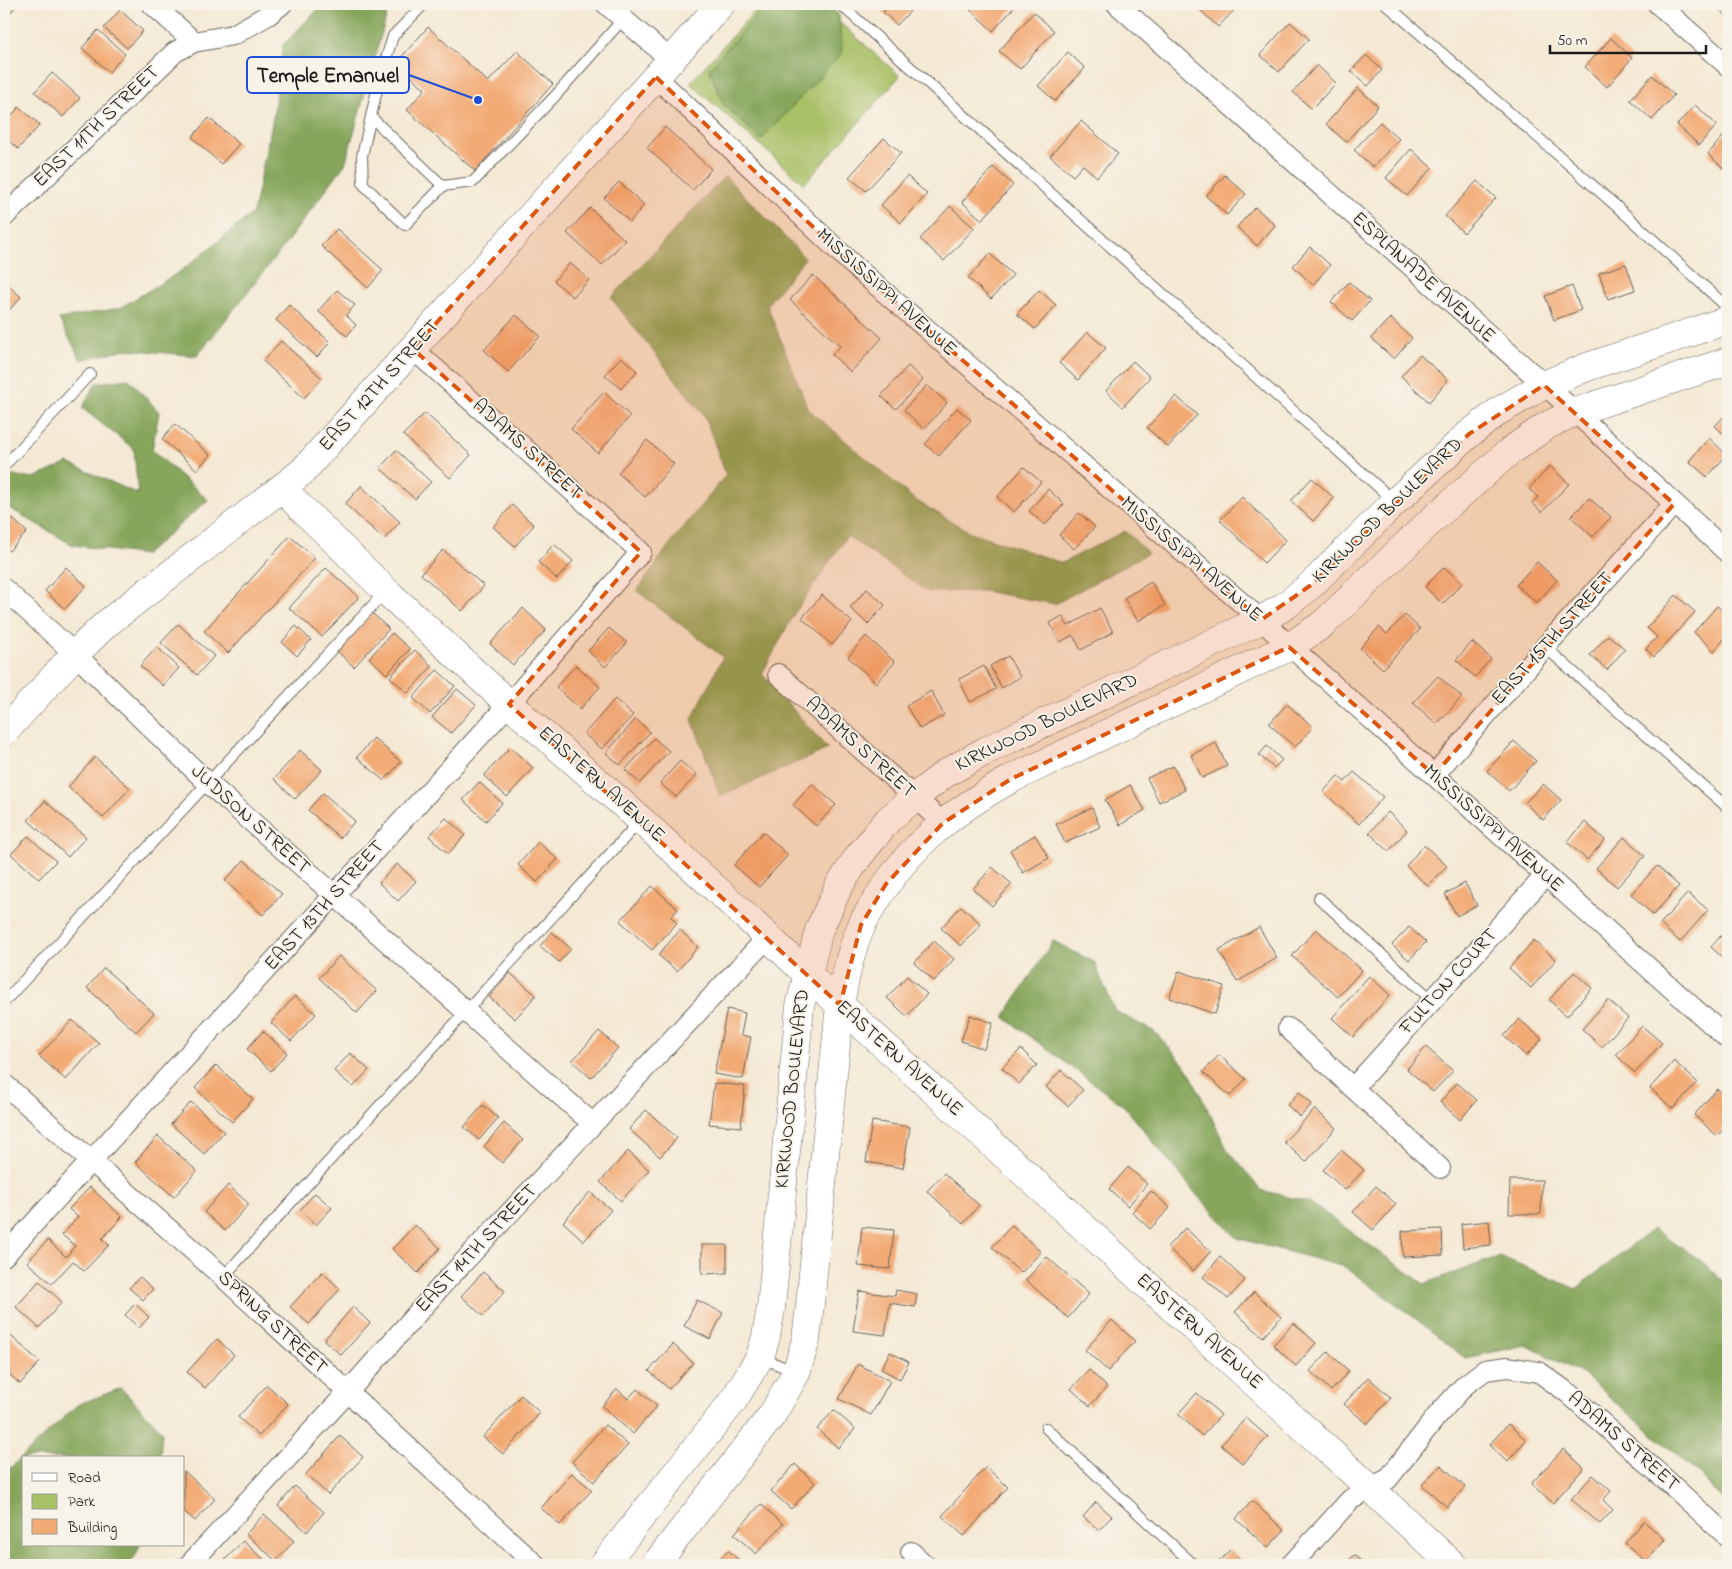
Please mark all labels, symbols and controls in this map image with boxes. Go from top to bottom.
scale bar [1550,22,1706,54]
text: 50 m [1557,30,1588,52]
callout: Temple Emanuel [247,57,409,93]
street label: EAST 11TH STREET [27,59,167,195]
text: Temple Emanuel [257,62,400,92]
street label: ESPLANADE AVENUE [1345,205,1501,351]
street label: MISSISSIPPI AVENUE [809,222,963,364]
street label: EAST 12TH STREET [313,313,447,459]
street label: ADAMS STREET [465,392,589,508]
street label: KIRKWOOD BOULEVARD [1306,431,1470,591]
street label: MISSISSIPPI AVENUE [1113,490,1269,630]
street label: EAST 15TH STREET [1485,566,1621,712]
street label: KIRKWOOD BOULEVARD [951,666,1143,780]
street label: ADAMS STREET [798,690,922,806]
street label: EASTERN AVENUE [531,720,671,850]
street label: JUDSON STREET [184,758,316,882]
street label: MISSISSIPPI AVENUE [1416,758,1570,900]
street label: EAST 13TH STREET [258,834,392,978]
street label: FULTON COURT [1392,922,1505,1043]
street label: KIRKWOOD BOULEVARD [768,988,818,1190]
street label: EASTERN AVENUE [829,994,969,1124]
street label: EAST 14TH STREET [409,1178,545,1320]
street label: SPRING STREET [211,1264,333,1382]
street label: EASTERN AVENUE [1129,1267,1269,1397]
street label: ADAMS STREET [1561,1385,1685,1499]
legend [22,1456,185,1546]
text: Road [68,1467,101,1489]
text: Park [68,1491,96,1513]
text: Building [67,1517,117,1540]

